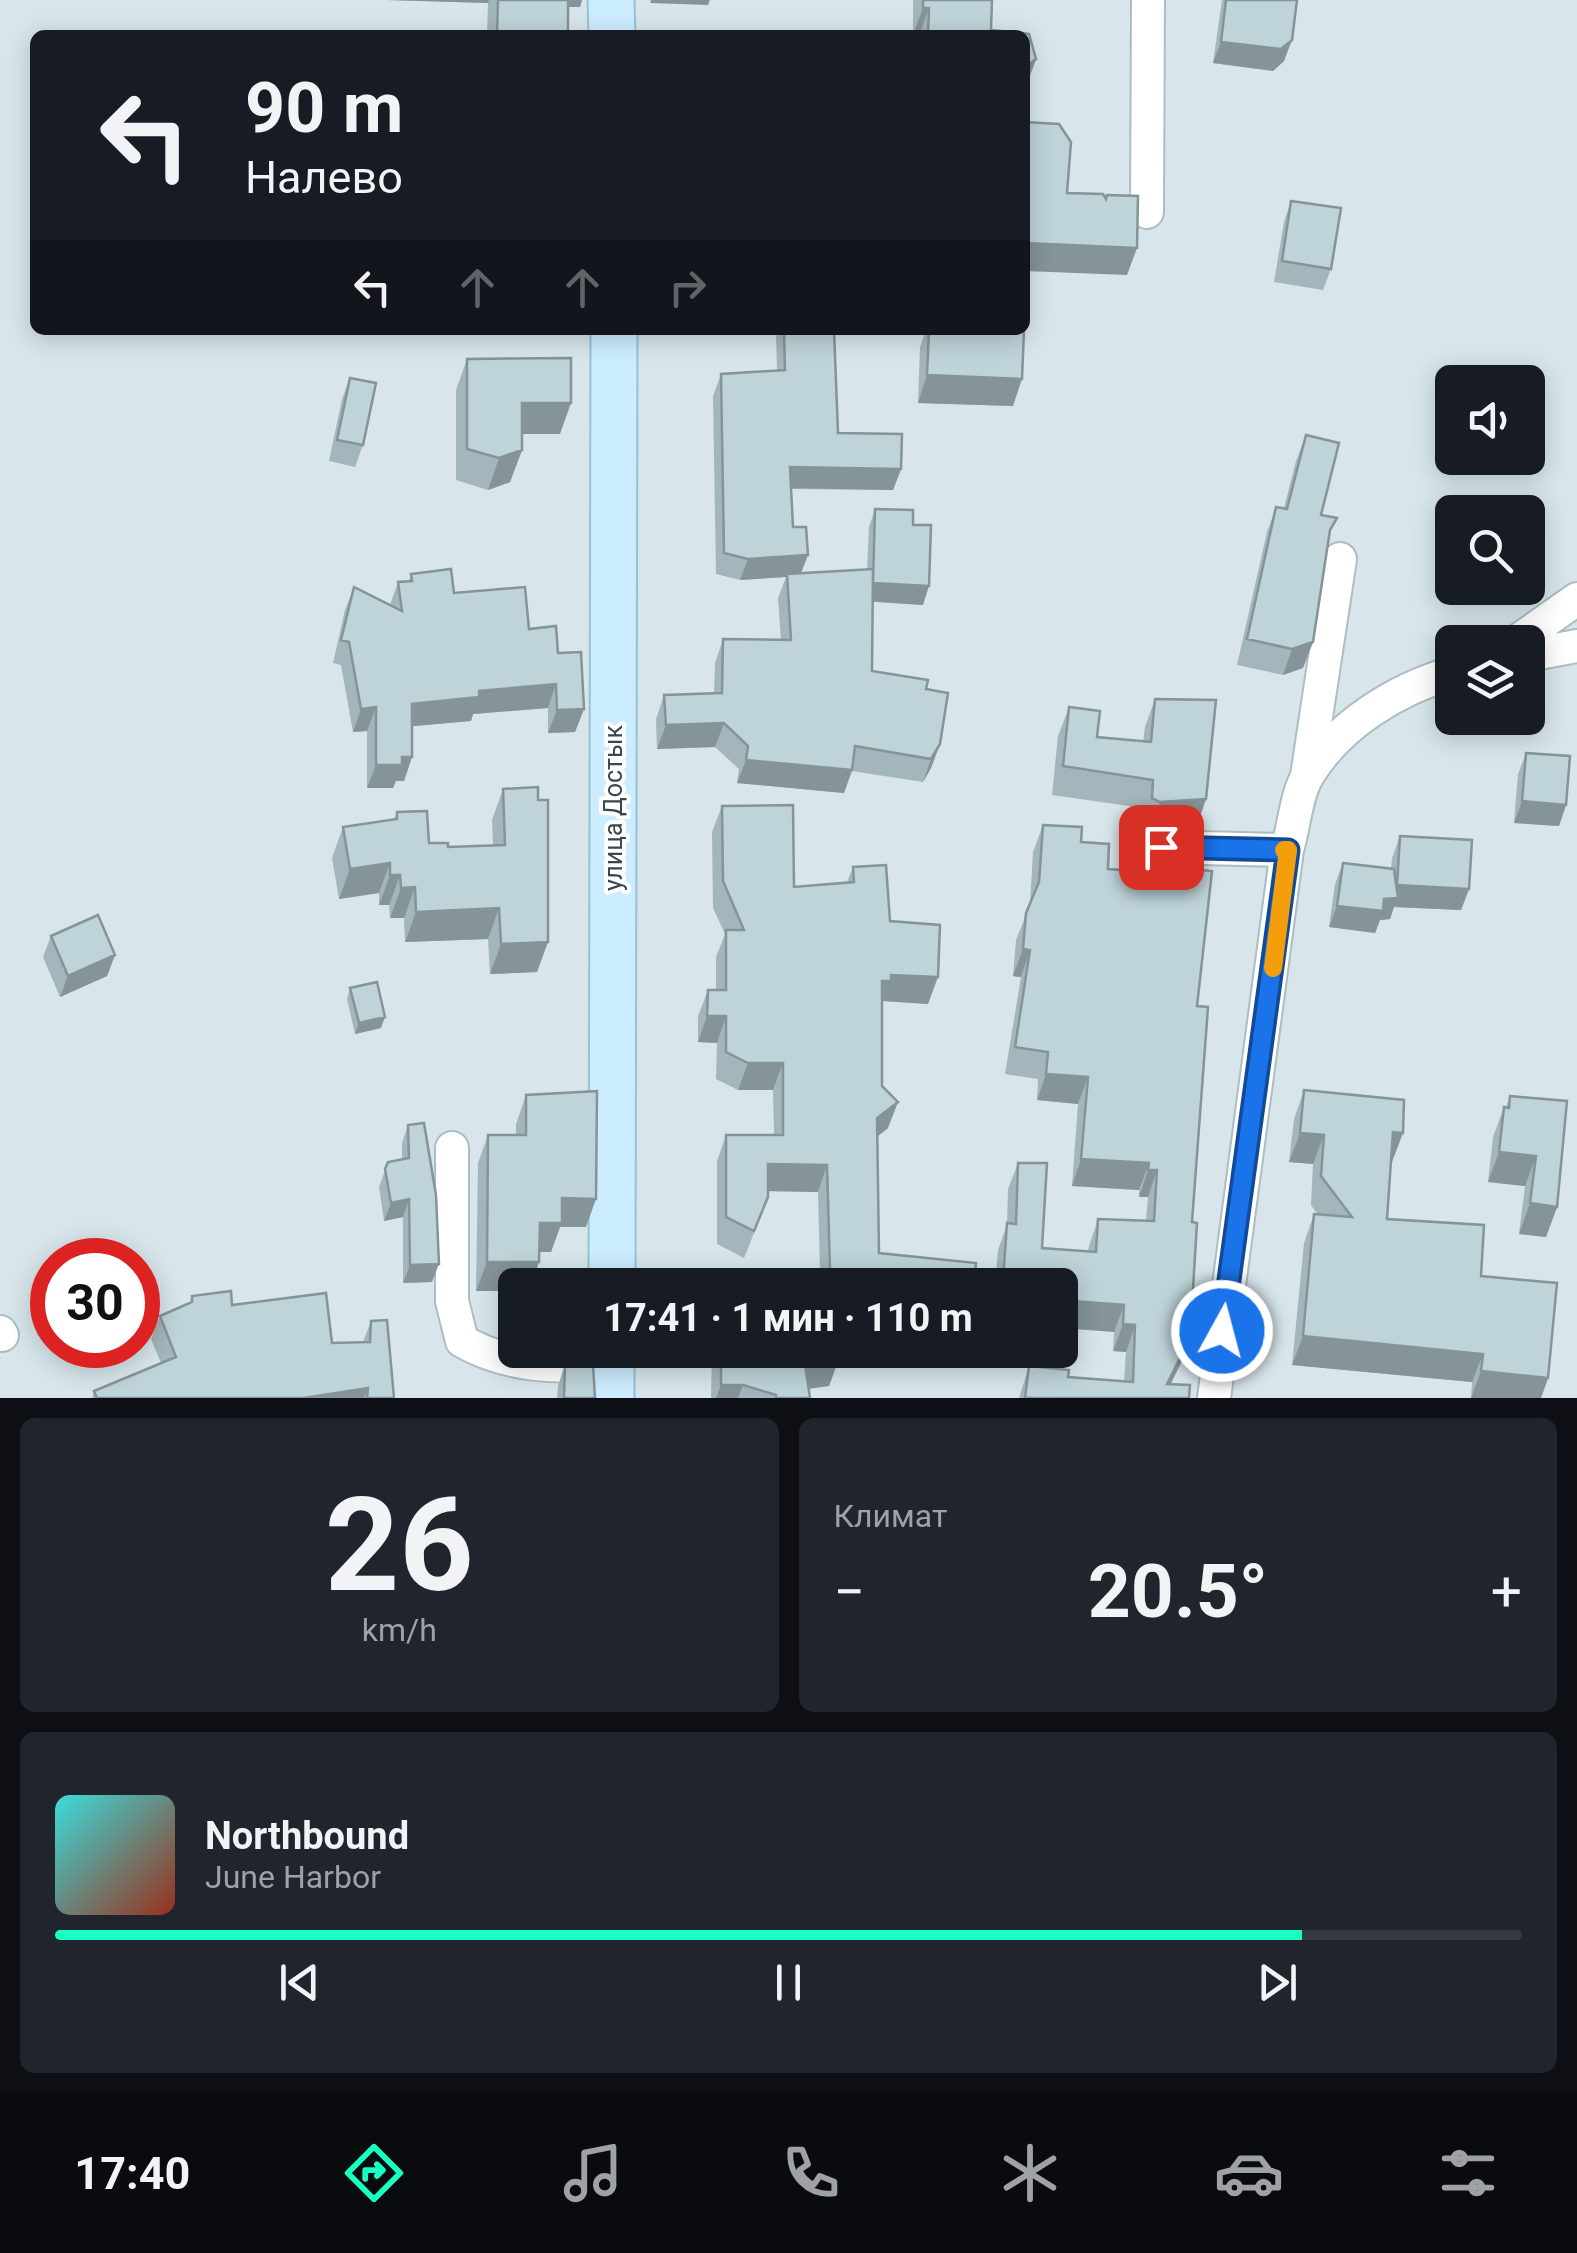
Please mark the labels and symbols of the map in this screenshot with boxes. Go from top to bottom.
street label: улица Достык [599,725,628,891]
pin [1119,805,1204,890]
speed limit sign: 30 [30,1238,160,1368]
position arrow [1170,1279,1274,1383]

